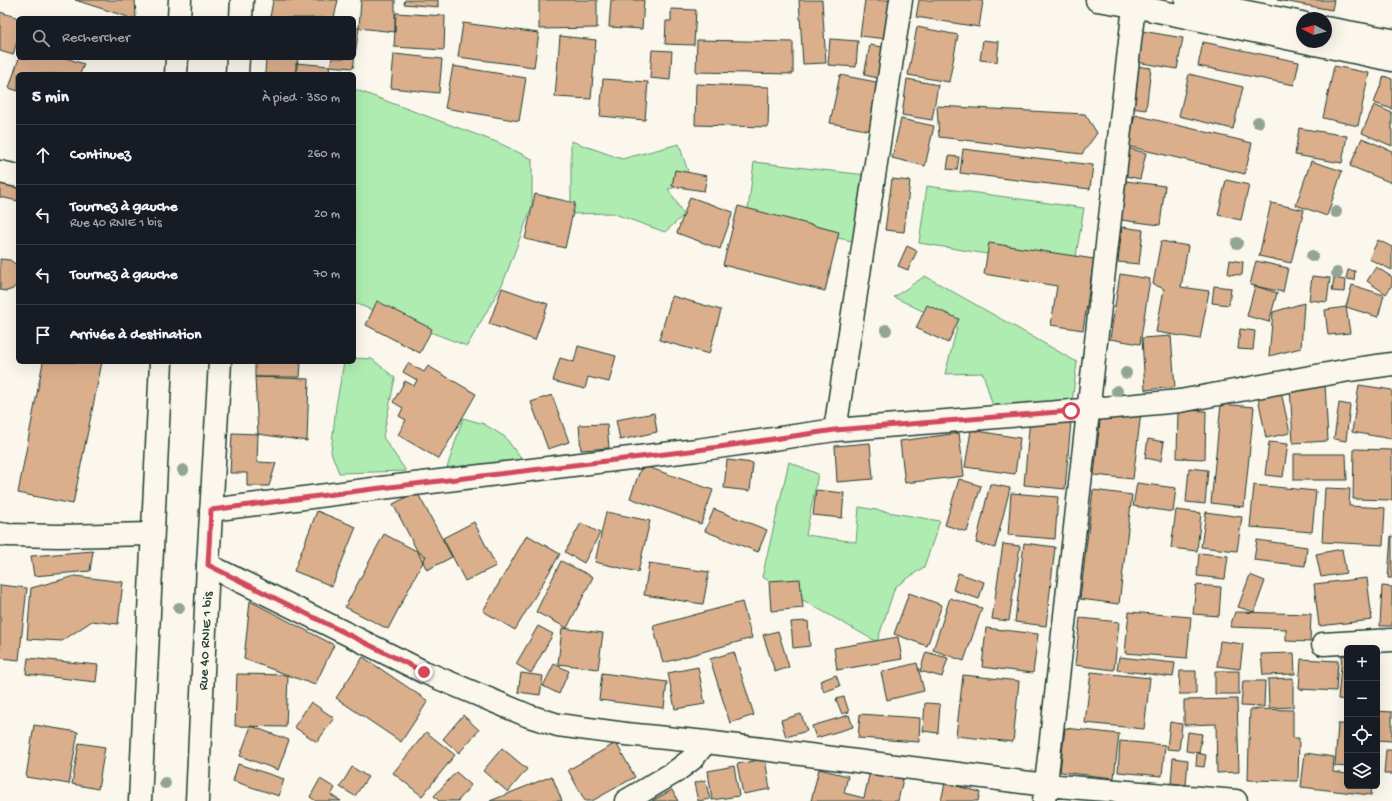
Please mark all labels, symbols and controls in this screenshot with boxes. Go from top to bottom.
north arrow [1296,12,1332,48]
search box [16,16,356,60]
icon: search [30,27,52,49]
text: Rechercher [62,29,130,47]
text: 5 min [32,88,69,108]
text: À pied · 350 m [262,91,340,106]
icon: ahead [32,144,54,166]
text: Continuez [70,146,131,164]
text: 260 m [307,147,340,162]
text: Tournez à gauche [70,198,178,216]
icon: left [32,204,54,226]
text: 20 m [314,207,340,222]
text: Rue 40 RNIE 1 bis [70,216,162,231]
icon: left [32,264,54,286]
text: Tournez à gauche [70,266,178,284]
text: 70 m [314,267,340,282]
icon: arrive [32,324,54,346]
text: Arrivée à destination [70,326,201,344]
route start [1062,402,1080,420]
street label: Rue 40 RNIE 1 bis [195,591,218,691]
map controls [1344,645,1380,789]
button: + [1344,645,1380,681]
route end [415,663,433,681]
button: − [1344,681,1380,717]
button: locate [1344,717,1380,753]
button: layers [1344,753,1380,789]

